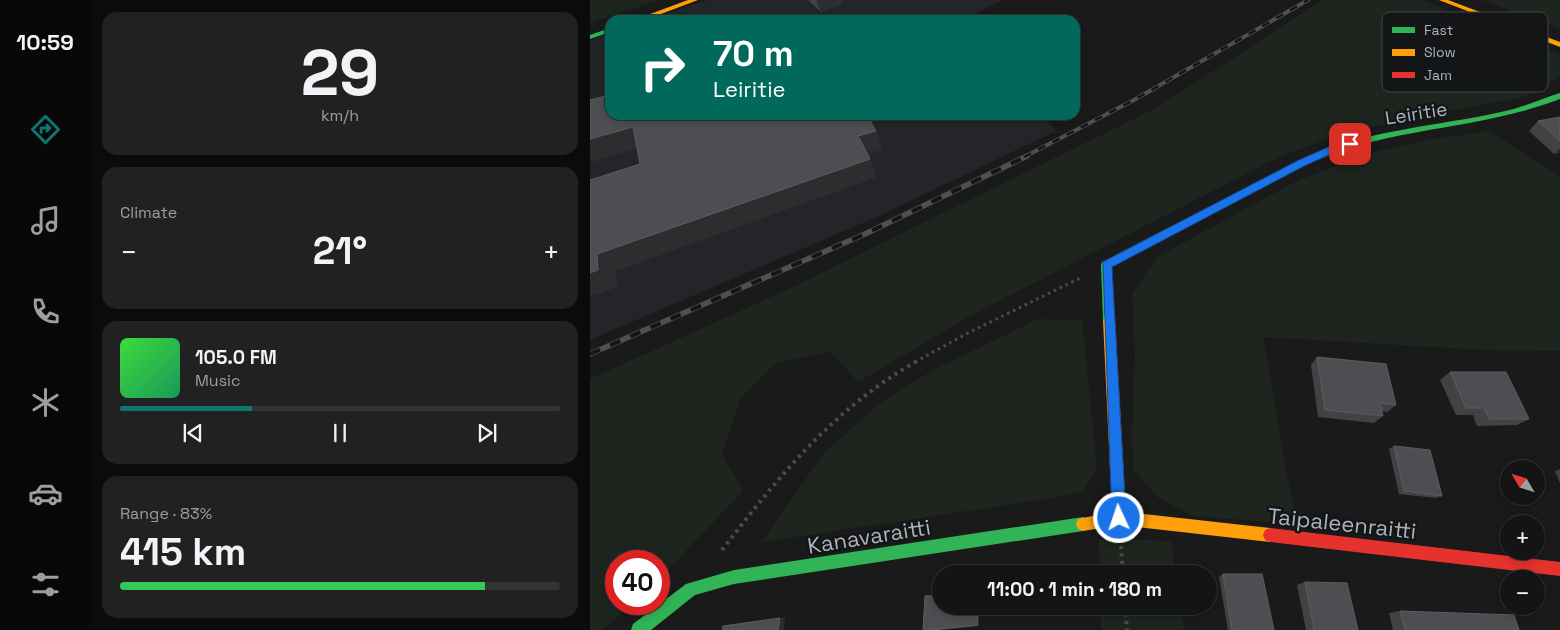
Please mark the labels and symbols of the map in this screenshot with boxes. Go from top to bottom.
legend [1382,12,1548,92]
text: Fast [1424,21,1453,39]
text: Slow [1424,43,1456,61]
text: Jam [1424,66,1452,84]
street label: Leiritie [1383,96,1449,131]
pin [1329,123,1371,165]
north arrow [1500,460,1545,505]
position arrow [1092,491,1144,543]
street label: Taipaleenraitti [1266,501,1418,545]
street label: Kanavaraitti [805,512,933,560]
speed limit sign: 40 [605,550,670,615]

